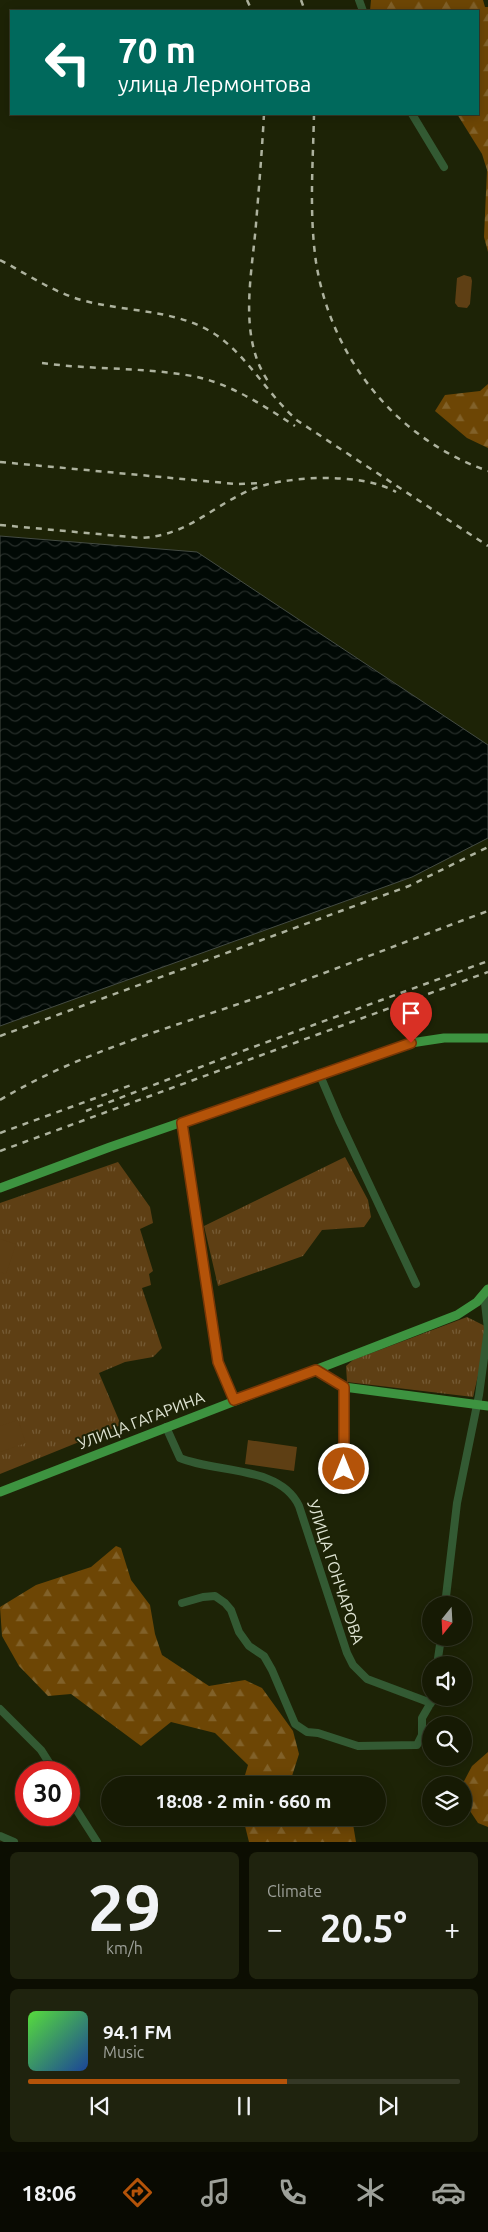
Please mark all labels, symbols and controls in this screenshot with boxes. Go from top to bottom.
icon: left [35,30,100,95]
text: 70 m [118,30,196,70]
text: улица Лермонтова [118,71,311,96]
pin [390,992,432,1043]
icon: arrive [397,999,425,1027]
street label: УЛИЦА ГАГАРИНА [75,1387,207,1452]
position arrow [317,1442,369,1494]
street label: УЛИЦА ГОНЧАРОВА [304,1498,368,1647]
north arrow [422,1596,472,1646]
map controls [422,1596,472,1826]
button: sound [422,1656,472,1706]
button: search [422,1716,472,1766]
speed limit sign: 30 [15,1761,80,1826]
button: layers [422,1776,472,1826]
text: 18:08 · 2 min · 660 m [156,1790,331,1812]
text: 29 [88,1870,161,1943]
text: Climate [267,1882,322,1900]
text: 20.5° [320,1907,407,1949]
text: − [267,1913,283,1944]
text: + [444,1913,460,1944]
text: km/h [106,1939,143,1957]
text: 94.1 FM [103,2021,172,2043]
text: Music [103,2043,144,2061]
icon: previous [86,2092,114,2120]
icon: pause [230,2092,258,2120]
icon: next [374,2092,402,2120]
icon: directions [120,2175,155,2210]
icon: music [198,2175,233,2210]
icon: phone [275,2175,310,2210]
icon: climate [353,2175,388,2210]
icon: car [431,2175,466,2210]
text: 18:06 [21,2180,77,2205]

